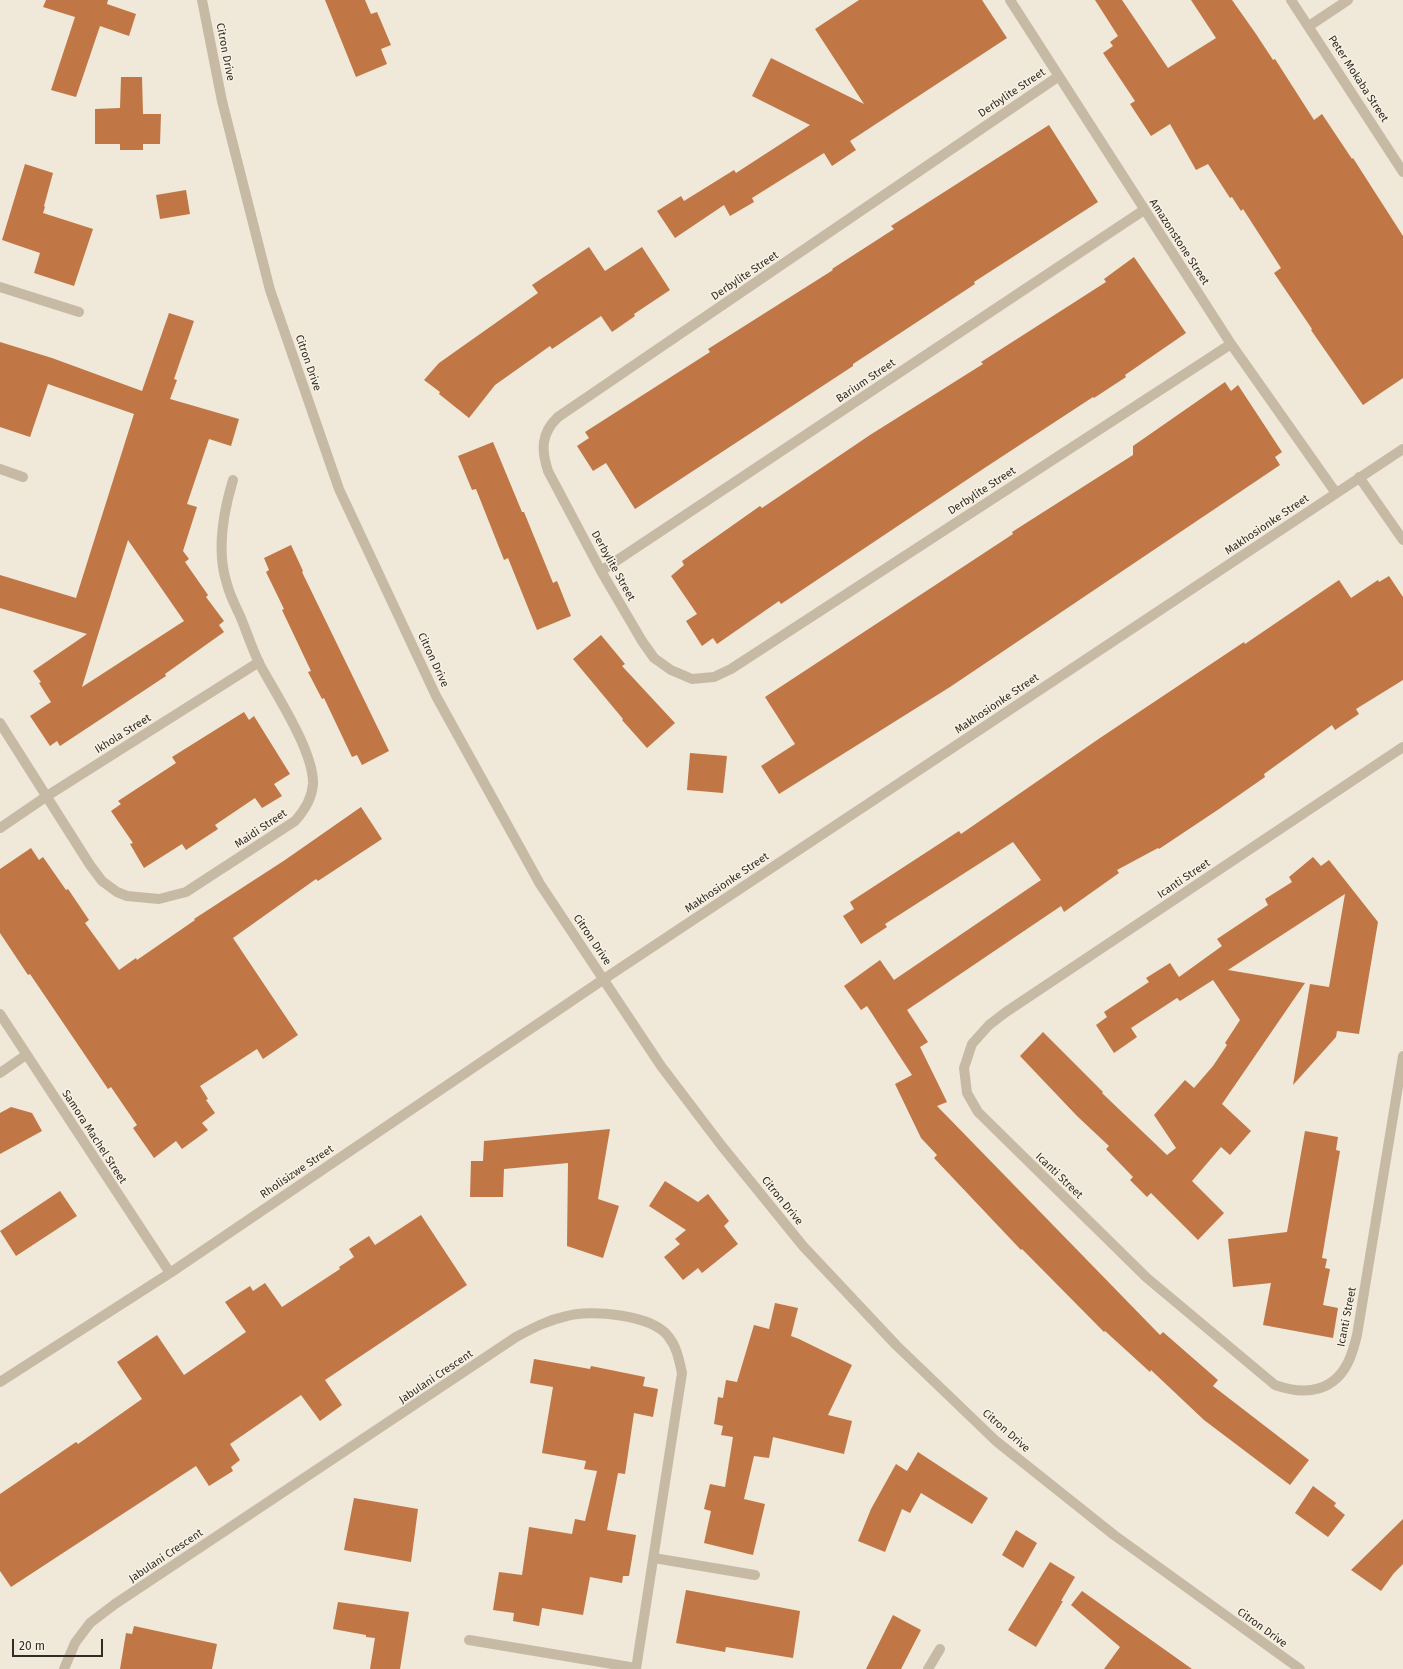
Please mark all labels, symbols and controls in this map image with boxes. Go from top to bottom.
street label: Citron Drive [213,22,237,82]
street label: Peter Mokaba Street [1325,33,1391,125]
street label: Derbylite Street [976,66,1048,120]
street label: Amazonstone Street [1146,197,1212,287]
street label: Derbylite Street [709,249,781,303]
street label: Citron Drive [292,333,324,393]
street label: Barium Street [834,356,898,406]
street label: Derbylite Street [946,464,1018,518]
street label: Makhosionke Street [1223,492,1311,558]
street label: Derbylite Street [588,529,638,603]
street label: Citron Drive [415,631,451,689]
street label: Makhosionke Street [953,671,1041,737]
street label: Ikhola Street [93,712,153,756]
street label: Maidi Street [232,807,290,851]
street label: Makhosionke Street [683,850,771,916]
street label: Icanti Street [1155,857,1213,901]
street label: Citron Drive [570,912,614,968]
street label: Samora Machel Street [59,1088,129,1186]
street label: Rholisizwe Street [258,1143,336,1201]
street label: Icanti Street [1033,1150,1085,1202]
street label: Citron Drive [758,1174,806,1228]
street label: Icanti Street [1335,1286,1359,1348]
street label: Jabulani Crescent [397,1347,475,1407]
street label: Citron Drive [980,1407,1032,1455]
street label: Jabulani Crescent [127,1526,205,1586]
street label: Citron Drive [1234,1605,1290,1651]
scale bar [14,1631,105,1657]
text: 20 m [19,1639,45,1653]

